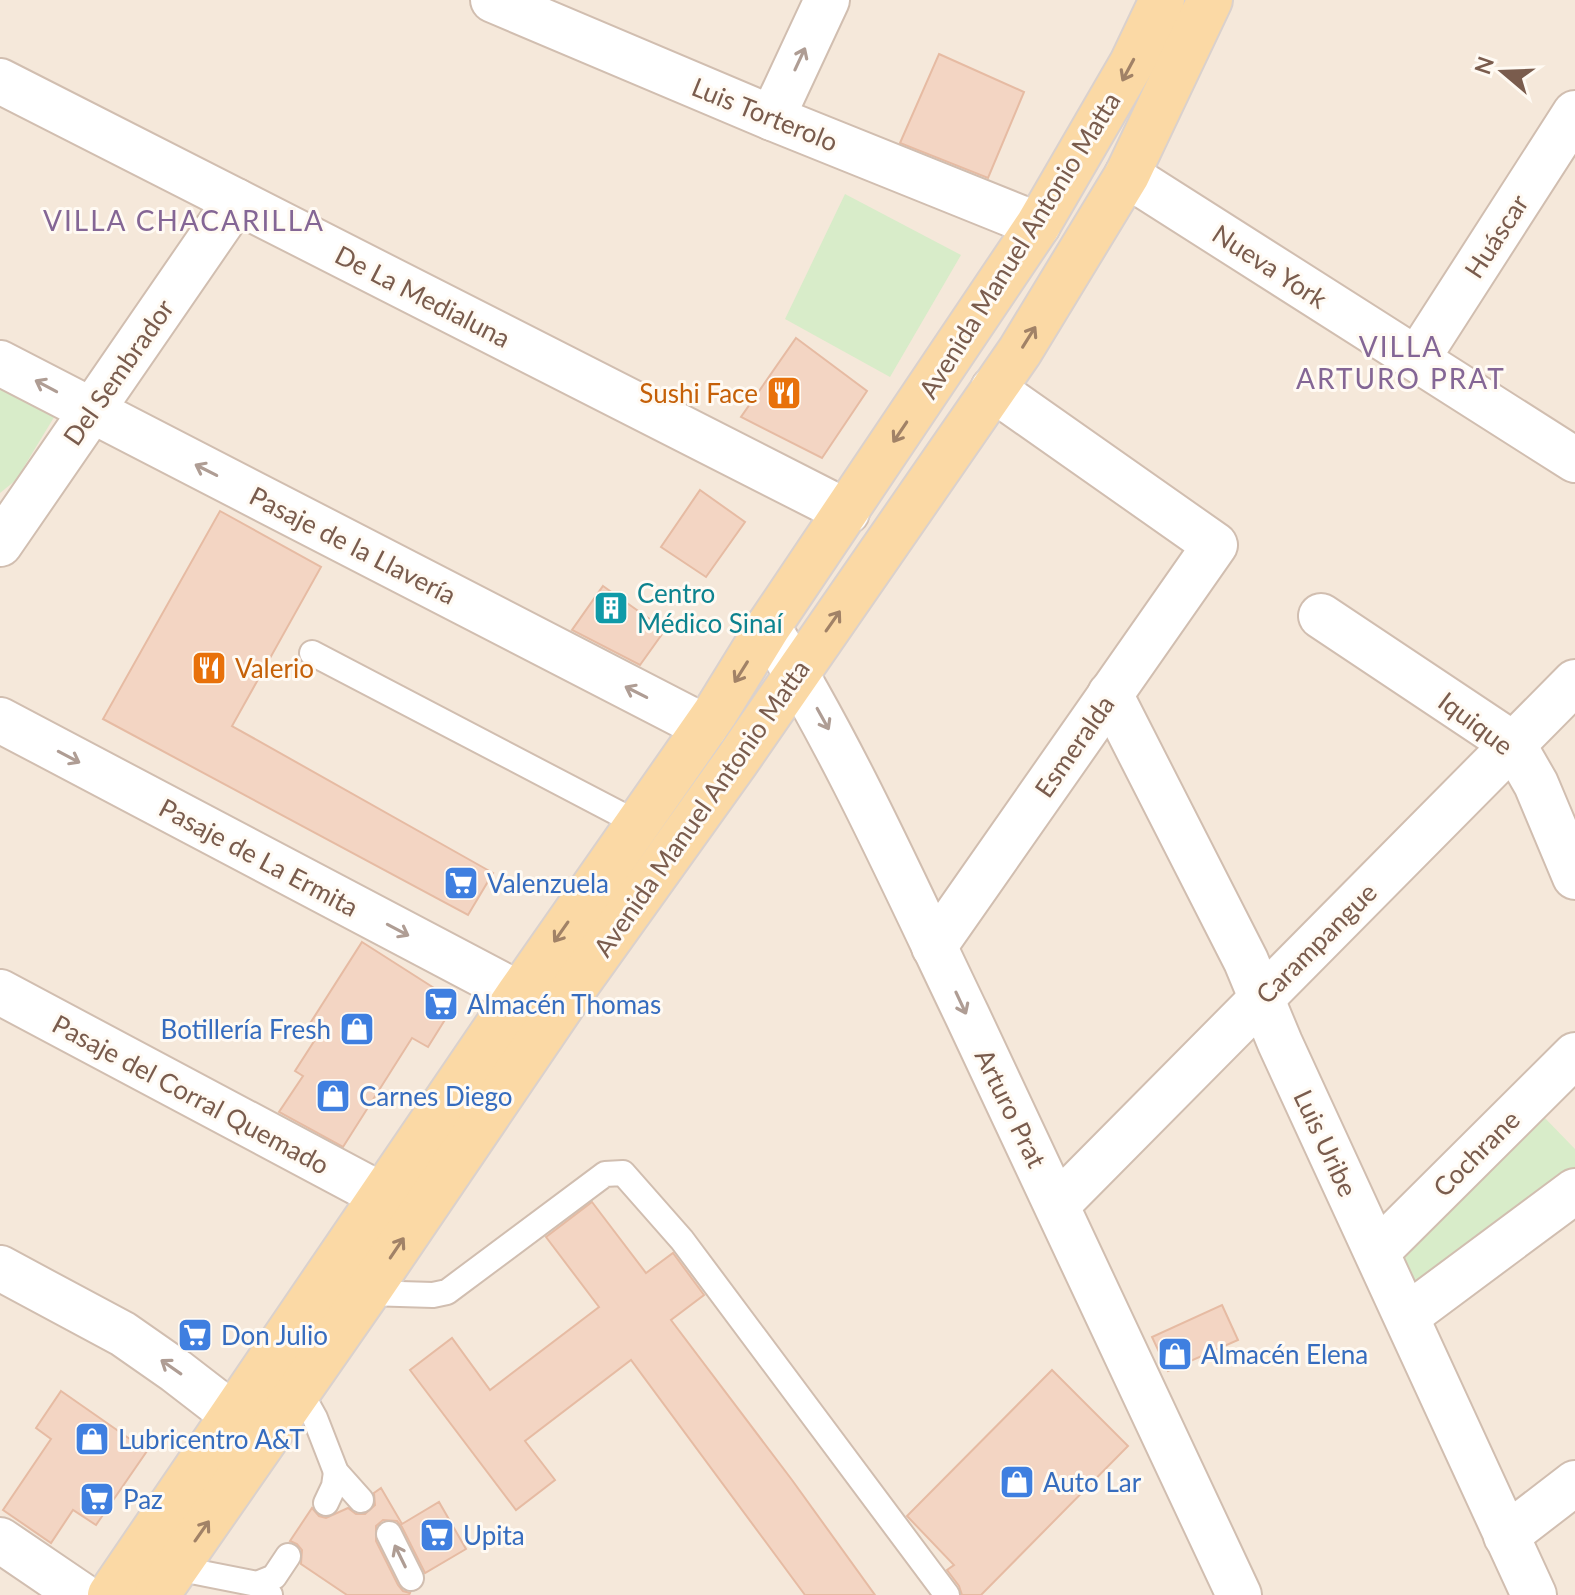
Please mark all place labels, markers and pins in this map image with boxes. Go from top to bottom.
restaurant icon: Sushi Face [765,374,803,412]
place label: Sushi Face [639,377,758,409]
place label: Centro Médico Sinaí [637,577,784,639]
building icon: Centro Médico Sinaí [592,589,630,627]
restaurant icon: Valerio [190,649,228,687]
place label: Valerio [235,652,314,684]
supermarket icon: Valenzuela [442,864,480,902]
place label: Valenzuela [487,867,609,899]
supermarket icon: Almacén Thomas [422,985,460,1023]
place label: Almacén Thomas [467,988,661,1020]
shop icon: Botillería Fresh [338,1010,376,1048]
place label: Botillería Fresh [161,1013,331,1045]
shop icon: Carnes Diego [314,1077,352,1115]
place label: Carnes Diego [359,1080,512,1112]
supermarket icon: Don Julio [176,1316,214,1354]
place label: Don Julio [221,1319,328,1351]
shop icon: Almacén Elena [1156,1335,1194,1373]
place label: Almacén Elena [1201,1338,1368,1370]
shop icon: Lubricentro A&T [73,1420,111,1458]
place label: Lubricentro A&T [118,1423,305,1455]
shop icon: Auto Lar [998,1463,1036,1501]
place label: Auto Lar [1043,1466,1142,1498]
supermarket icon: Paz [78,1480,116,1518]
place label: Paz [123,1483,163,1515]
supermarket icon: Upita [418,1516,456,1554]
place label: Upita [463,1519,525,1551]

